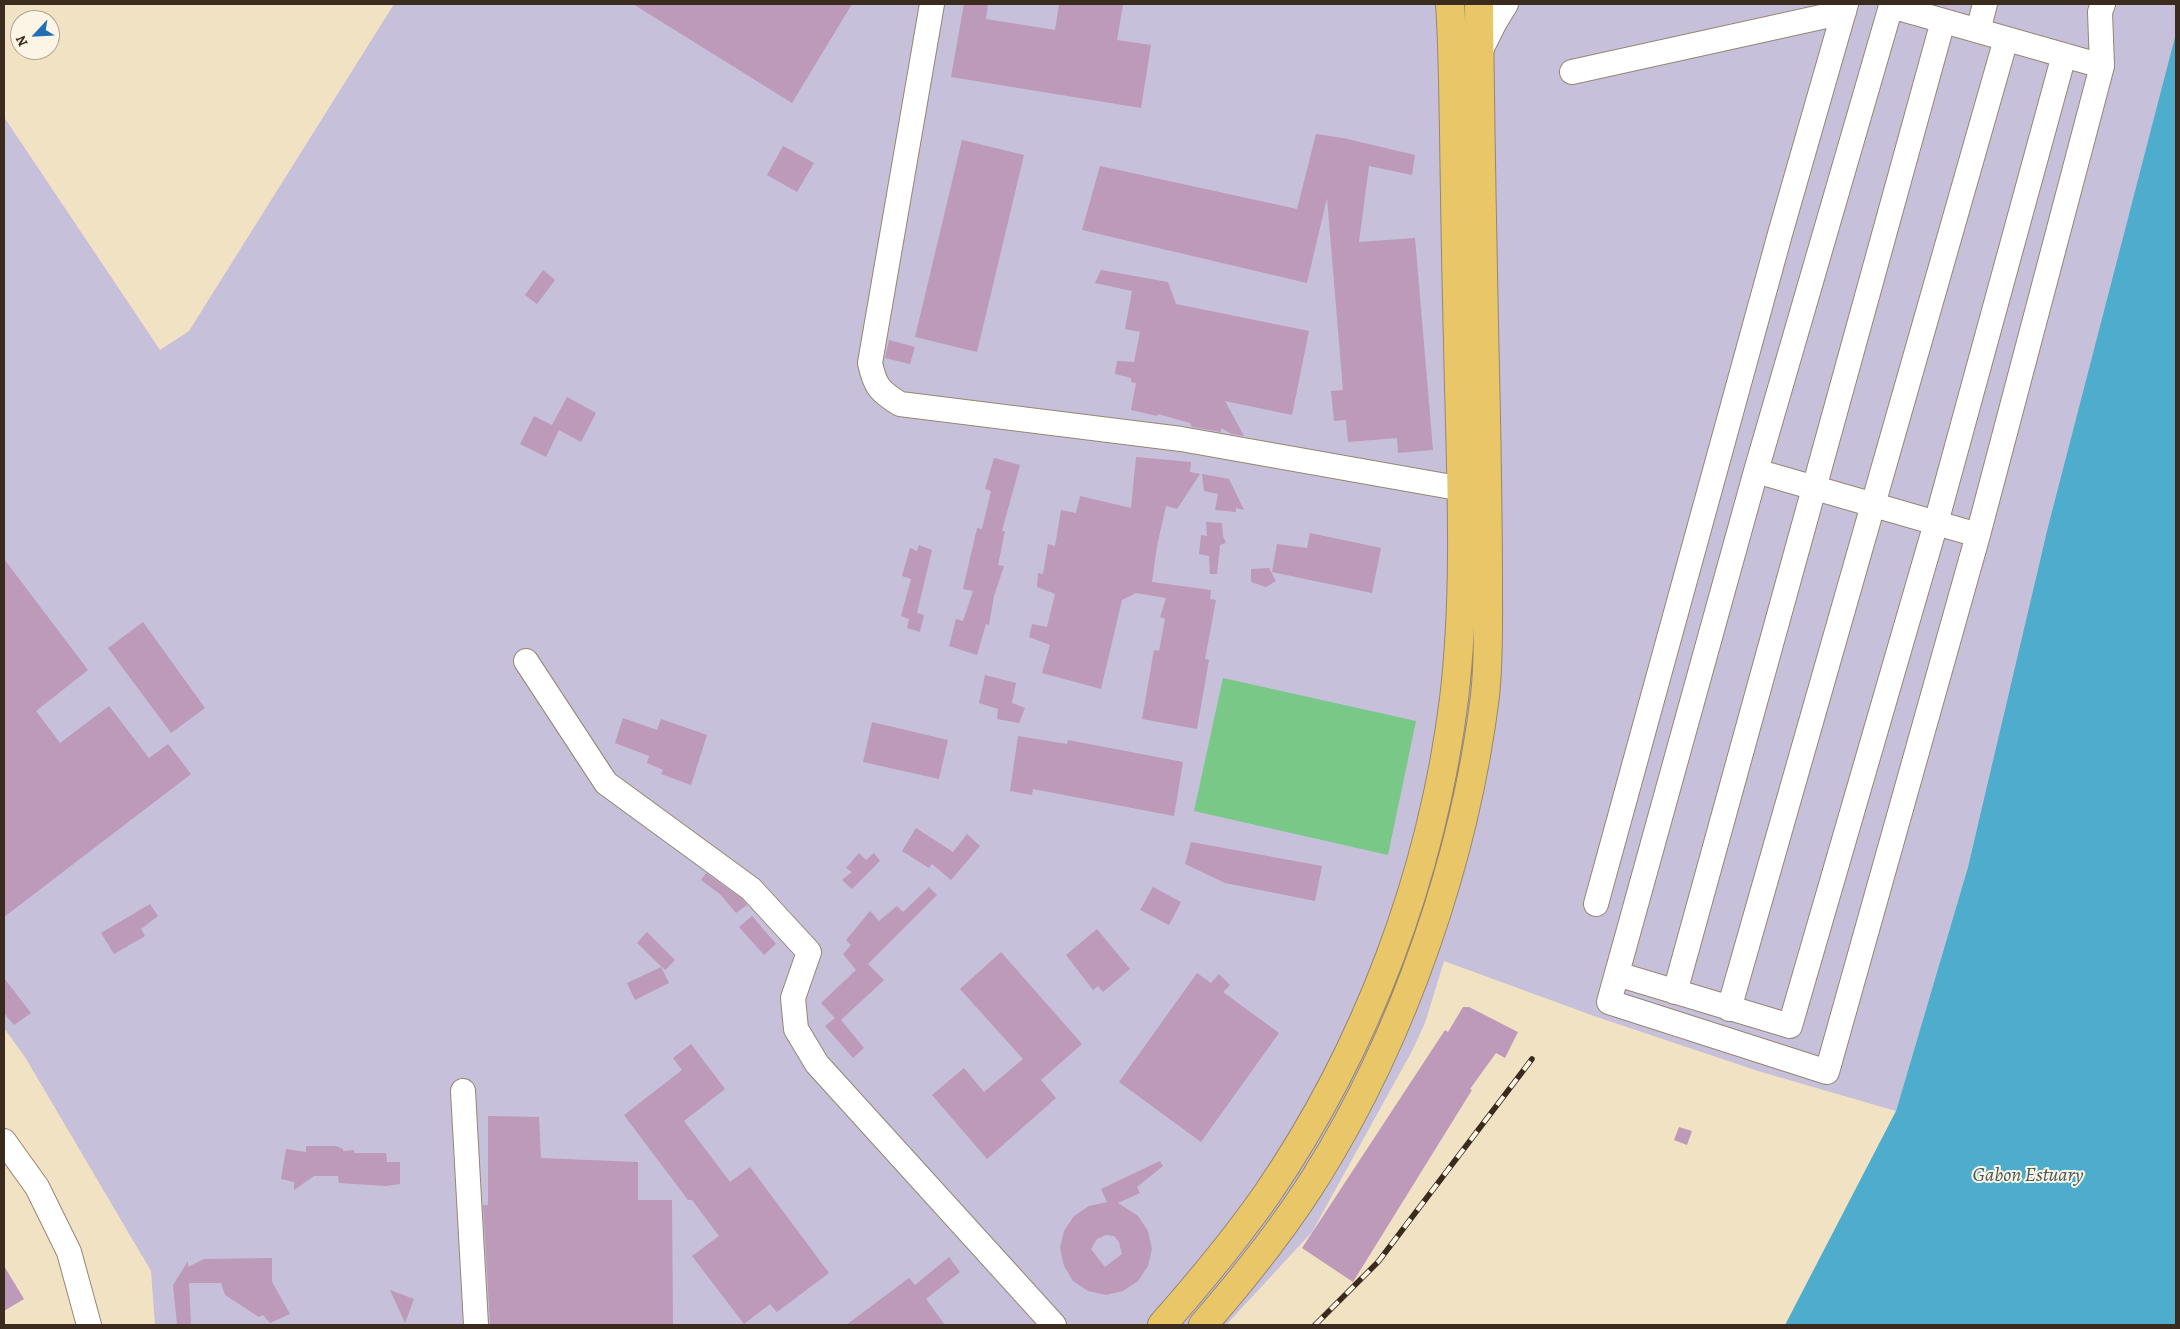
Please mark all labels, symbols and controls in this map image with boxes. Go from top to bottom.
north arrow [10,10,60,60]
text: N [11,32,33,50]
water label: Gabon Estuary [1973,1164,2083,1188]

